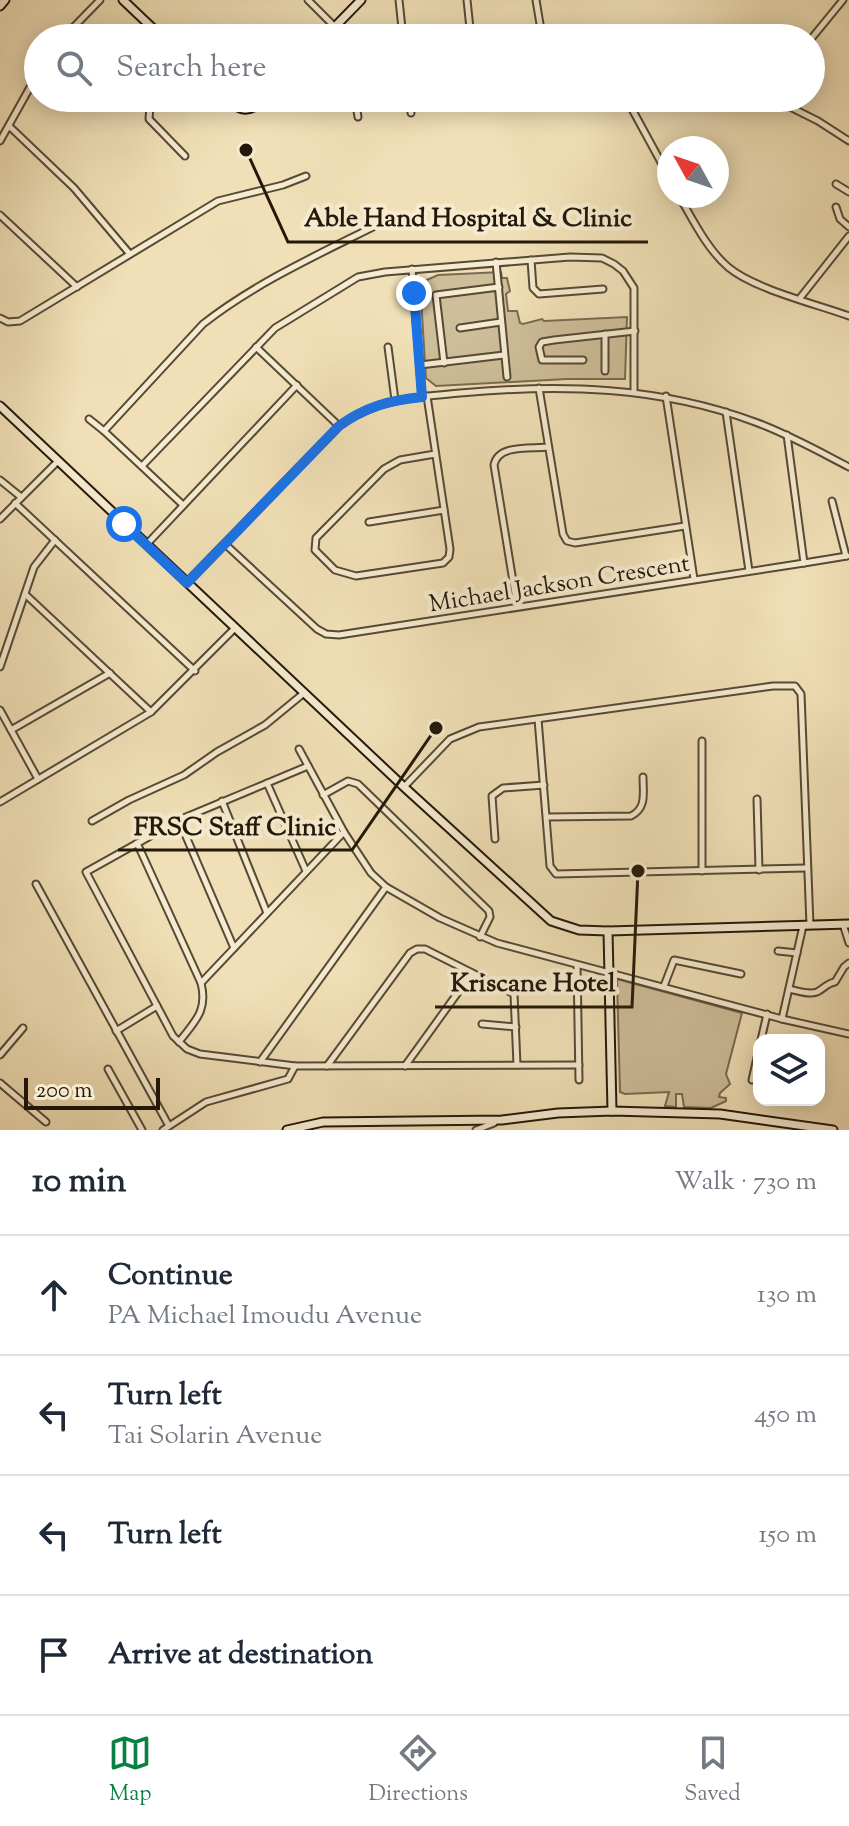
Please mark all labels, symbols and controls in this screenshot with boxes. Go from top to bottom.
search box [24,24,825,112]
icon: search [52,46,96,90]
text: Search here [116,47,266,90]
north arrow [657,136,729,208]
callout: Able Hand Hospital & Clinic [288,192,648,242]
text: Able Hand Hospital & Clinic [304,201,632,238]
route end [396,275,432,311]
route start [106,506,142,542]
street label: Michael Jackson Crescent [427,548,692,622]
callout: FRSC Staff Clinic [118,800,352,850]
text: FRSC Staff Clinic [134,810,336,847]
callout: Kriscane Hotel [435,957,632,1007]
text: Kriscane Hotel [451,966,616,1003]
map controls [753,1034,825,1106]
button: layers [753,1034,825,1106]
scale bar [24,1074,160,1110]
text: 200 m [36,1076,92,1108]
text: 10 min [32,1158,126,1207]
text: Walk · 730 m [674,1164,817,1201]
text: Continue [108,1255,233,1298]
icon: ahead [32,1273,76,1317]
text: 130 m [757,1277,817,1314]
text: PA Michael Imoudu Avenue [108,1298,422,1335]
text: Turn left [108,1375,222,1418]
icon: left [32,1393,76,1437]
text: 450 m [754,1397,817,1434]
text: Tai Solarin Avenue [108,1418,322,1455]
icon: left [32,1513,76,1557]
text: Turn left [108,1514,222,1557]
text: 150 m [758,1517,817,1554]
icon: arrive [32,1633,76,1677]
text: Arrive at destination [108,1634,373,1677]
tab: Map [108,1731,152,1811]
tab: Directions [369,1731,468,1811]
tab: Saved [684,1731,741,1811]

